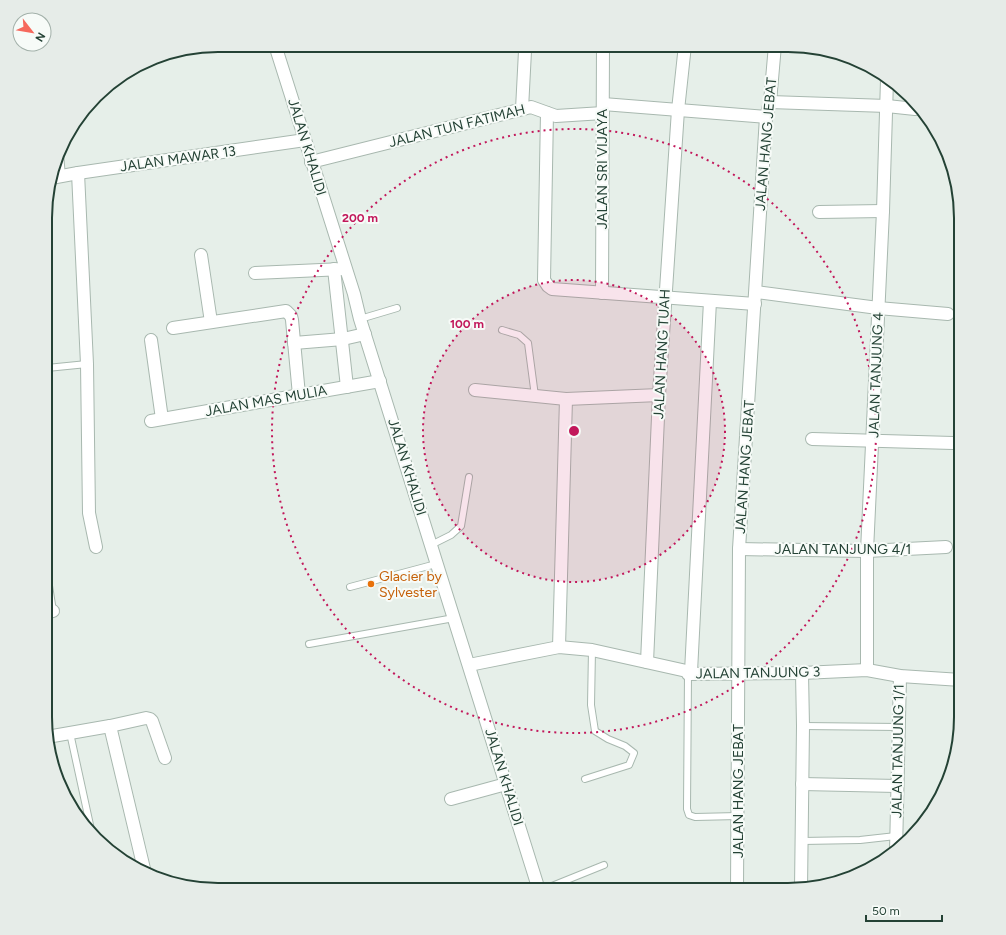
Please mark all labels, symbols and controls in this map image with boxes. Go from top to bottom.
north arrow [12,12,52,52]
text: N [32,30,48,44]
street label: JALAN HANG JEBAT [752,76,780,211]
street label: JALAN KHALIDI [284,96,330,198]
street label: JALAN TUN FATIMAH [387,101,527,151]
street label: JALAN SRI VIJAYA [594,108,611,229]
street label: JALAN MAWAR 13 [119,142,237,176]
text: 200 m [342,211,378,225]
street label: JALAN HANG TUAH [650,288,674,420]
street label: JALAN TANJUNG 4 [865,312,887,438]
text: 100 m [450,317,484,331]
street label: JALAN MAS MULIA [204,382,329,420]
street label: JALAN HANG JEBAT [732,399,758,534]
street label: JALAN KHALIDI [384,416,430,518]
centre of rings [567,424,581,438]
street label: JALAN TANJUNG 4/1 [775,541,911,558]
place label: Glacier by Sylvester [379,568,443,601]
marker: Glacier by Sylvester [366,579,376,589]
street label: JALAN TANJUNG 3 [696,663,820,683]
street label: JALAN TANJUNG 1/1 [888,684,908,818]
street label: JALAN HANG JEBAT [730,724,747,858]
street label: JALAN KHALIDI [481,726,527,828]
scale bar [866,897,942,923]
text: 50 m [872,904,900,918]

